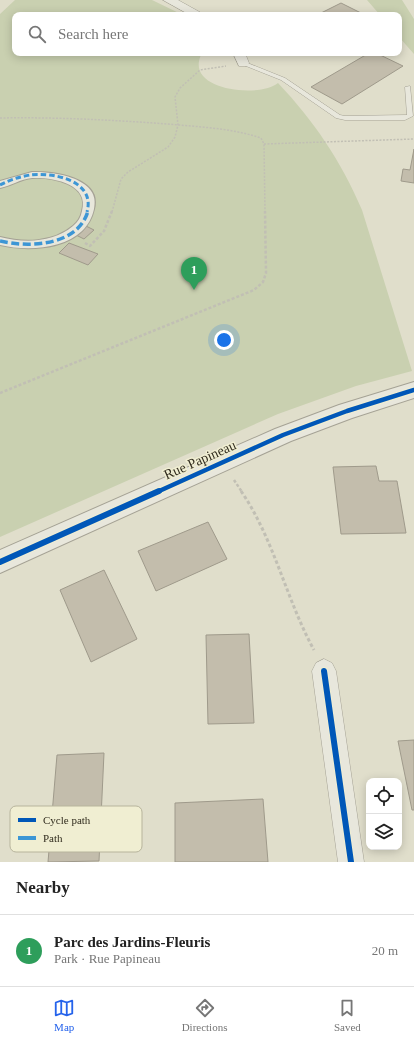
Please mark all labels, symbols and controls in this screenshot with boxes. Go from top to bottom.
search box [12,12,402,56]
icon: search [26,23,48,45]
text: Search here [58,26,128,42]
pin: 1 [181,257,207,290]
your location [214,330,234,350]
street label: Rue Papineau [162,437,238,483]
map controls [366,778,402,850]
button: locate [366,778,402,814]
legend [10,806,142,852]
text: Cycle path [43,814,91,826]
button: layers [366,814,402,850]
text: Path [43,832,63,844]
text: Nearby [16,878,70,897]
text: Parc des Jardins-Fleuris [54,934,210,950]
text: 1 [26,943,32,958]
text: 20 m [372,943,398,958]
text: Park · Rue Papineau [54,951,161,966]
tab: Map [53,997,75,1033]
tab: Directions [182,997,227,1033]
tab: Saved [334,997,361,1033]

